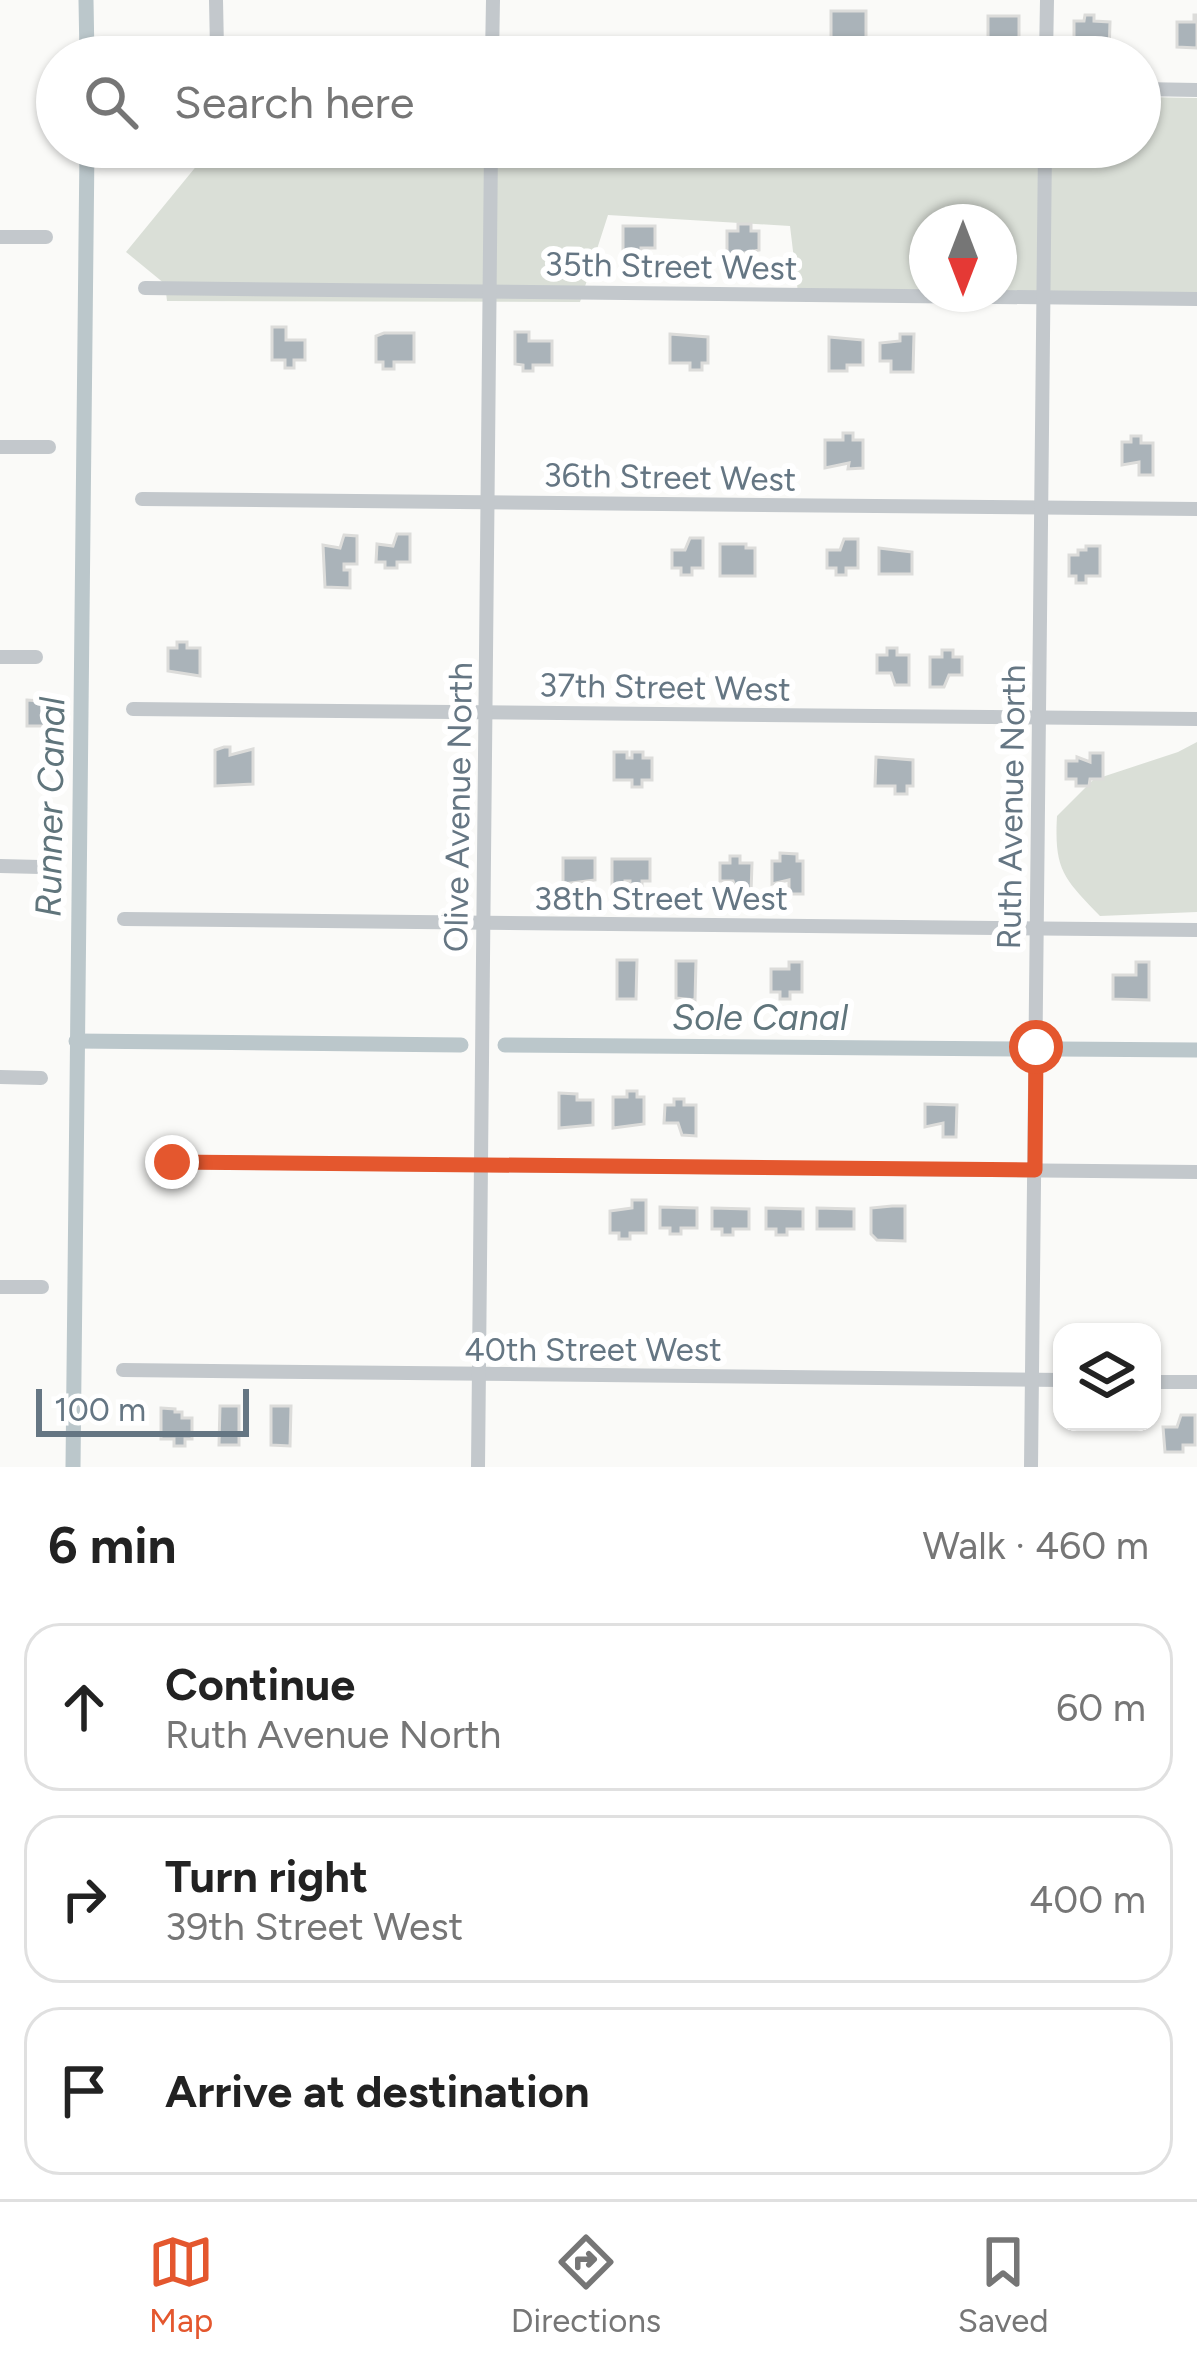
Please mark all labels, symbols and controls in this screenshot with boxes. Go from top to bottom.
search box [36,36,1161,168]
icon: search [78,69,144,135]
text: Search here [174,75,414,129]
north arrow [909,204,1017,312]
street label: 35th Street West [544,244,798,288]
street label: 36th Street West [543,455,797,499]
street label: Olive Avenue North [436,662,480,952]
street label: Ruth Avenue North [989,664,1033,950]
street label: 37th Street West [539,665,791,709]
water label: Runner Canal [27,696,73,917]
street label: 38th Street West [534,879,788,918]
water label: Sole Canal [672,996,849,1039]
route start [1009,1020,1063,1074]
route end [145,1135,199,1189]
map controls [1053,1323,1161,1431]
button: layers [1053,1323,1161,1431]
street label: 40th Street West [464,1330,722,1369]
scale bar [36,1383,249,1436]
text: 100 m [54,1390,146,1429]
text: 6 min [48,1515,177,1576]
text: Walk · 460 m [922,1522,1149,1569]
text: Continue [165,1657,355,1711]
icon: ahead [51,1674,117,1740]
text: 60 m [1056,1684,1146,1731]
text: Ruth Avenue North [165,1711,501,1758]
text: Turn right [165,1849,368,1903]
icon: right [51,1866,117,1932]
text: 400 m [1029,1876,1146,1923]
text: 39th Street West [165,1903,463,1950]
icon: arrive [51,2058,117,2124]
text: Arrive at destination [165,2064,589,2118]
tab: Map [148,2229,214,2340]
tab: Directions [511,2229,661,2340]
tab: Saved [958,2229,1049,2340]

